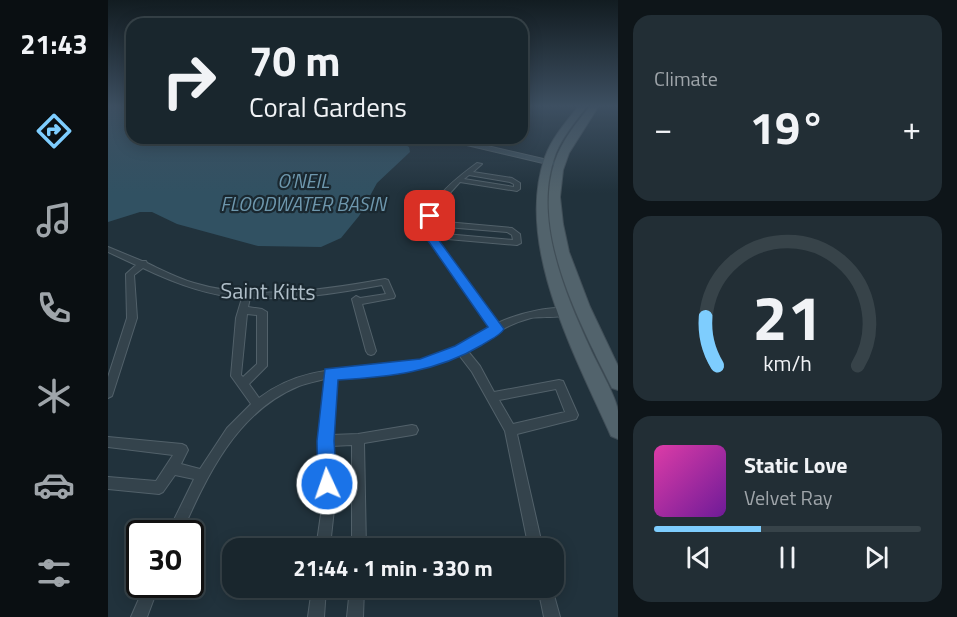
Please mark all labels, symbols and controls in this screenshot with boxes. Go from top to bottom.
text: 21:43 [20,23,88,64]
text: 70 m [249,28,341,92]
icon: right [150,42,228,120]
text: Climate [654,63,718,94]
text: Coral Gardens [249,86,407,127]
text: 19° [750,93,825,161]
text: − [654,103,672,153]
text: + [903,103,921,153]
icon: directions [33,110,75,152]
water label: O'NEIL FLOODWATER BASIN [220,165,388,219]
pin [404,190,455,241]
icon: music [33,199,75,241]
icon: arrive [413,199,446,232]
text: 21 [753,269,822,364]
street label: Saint Kitts [220,273,316,309]
icon: phone [33,287,75,329]
text: km/h [763,347,812,379]
icon: climate [33,375,75,417]
text: Static Love [744,448,847,482]
position arrow [295,452,359,516]
icon: car [33,464,75,506]
text: Velvet Ray [744,482,833,513]
speed limit sign: 30 [126,520,204,598]
icon: previous [682,541,715,574]
icon: pause [771,541,804,574]
icon: next [860,541,893,574]
text: 21:44 · 1 min · 330 m [293,551,493,585]
icon: filters [33,552,75,594]

